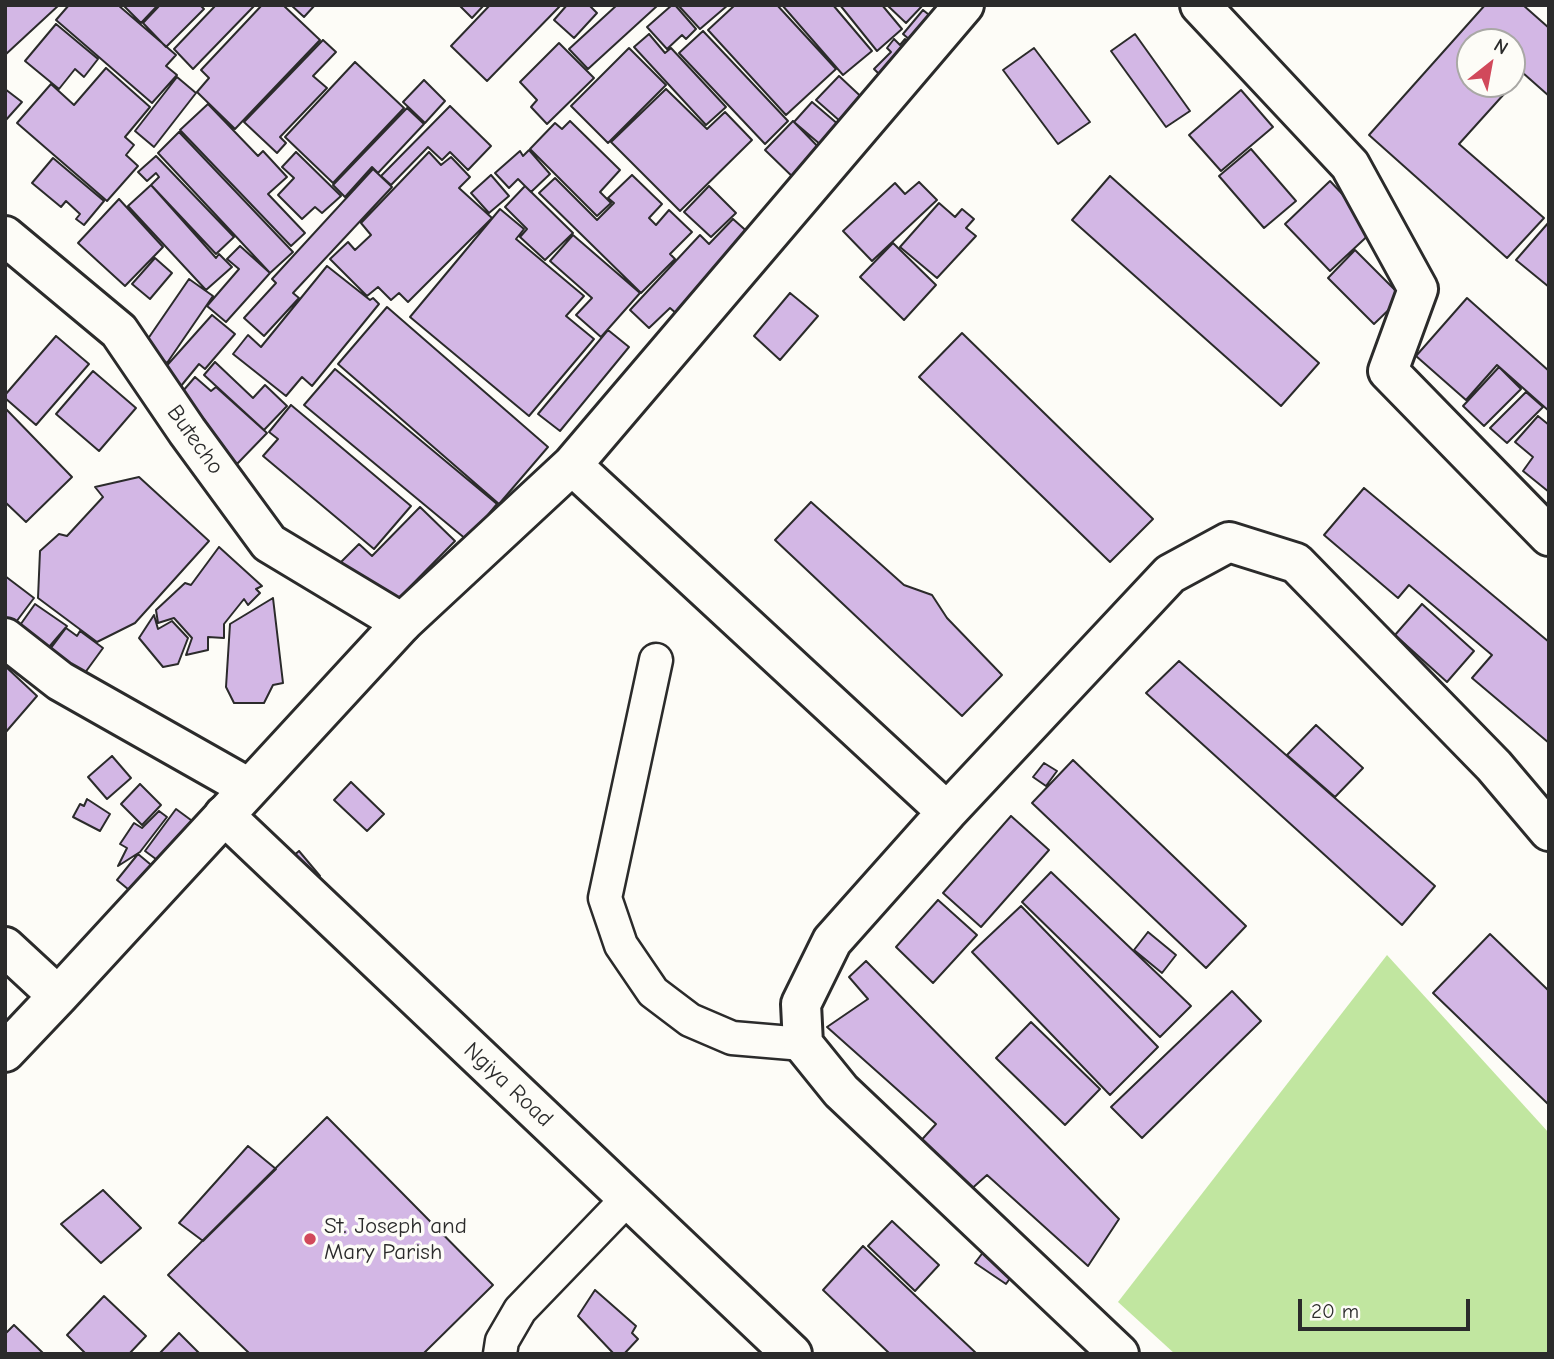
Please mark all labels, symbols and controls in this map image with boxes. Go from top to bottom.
north arrow [1456,28,1526,98]
text: N [1490,34,1512,59]
street label: Butecho [161,400,229,480]
street label: Ngiya Road [458,1037,558,1133]
place label: St. Joseph and Mary Parish [324,1212,467,1266]
marker: St. Joseph and Mary Parish [302,1231,318,1247]
scale bar [1302,1286,1474,1330]
text: 20 m [1311,1299,1359,1323]

